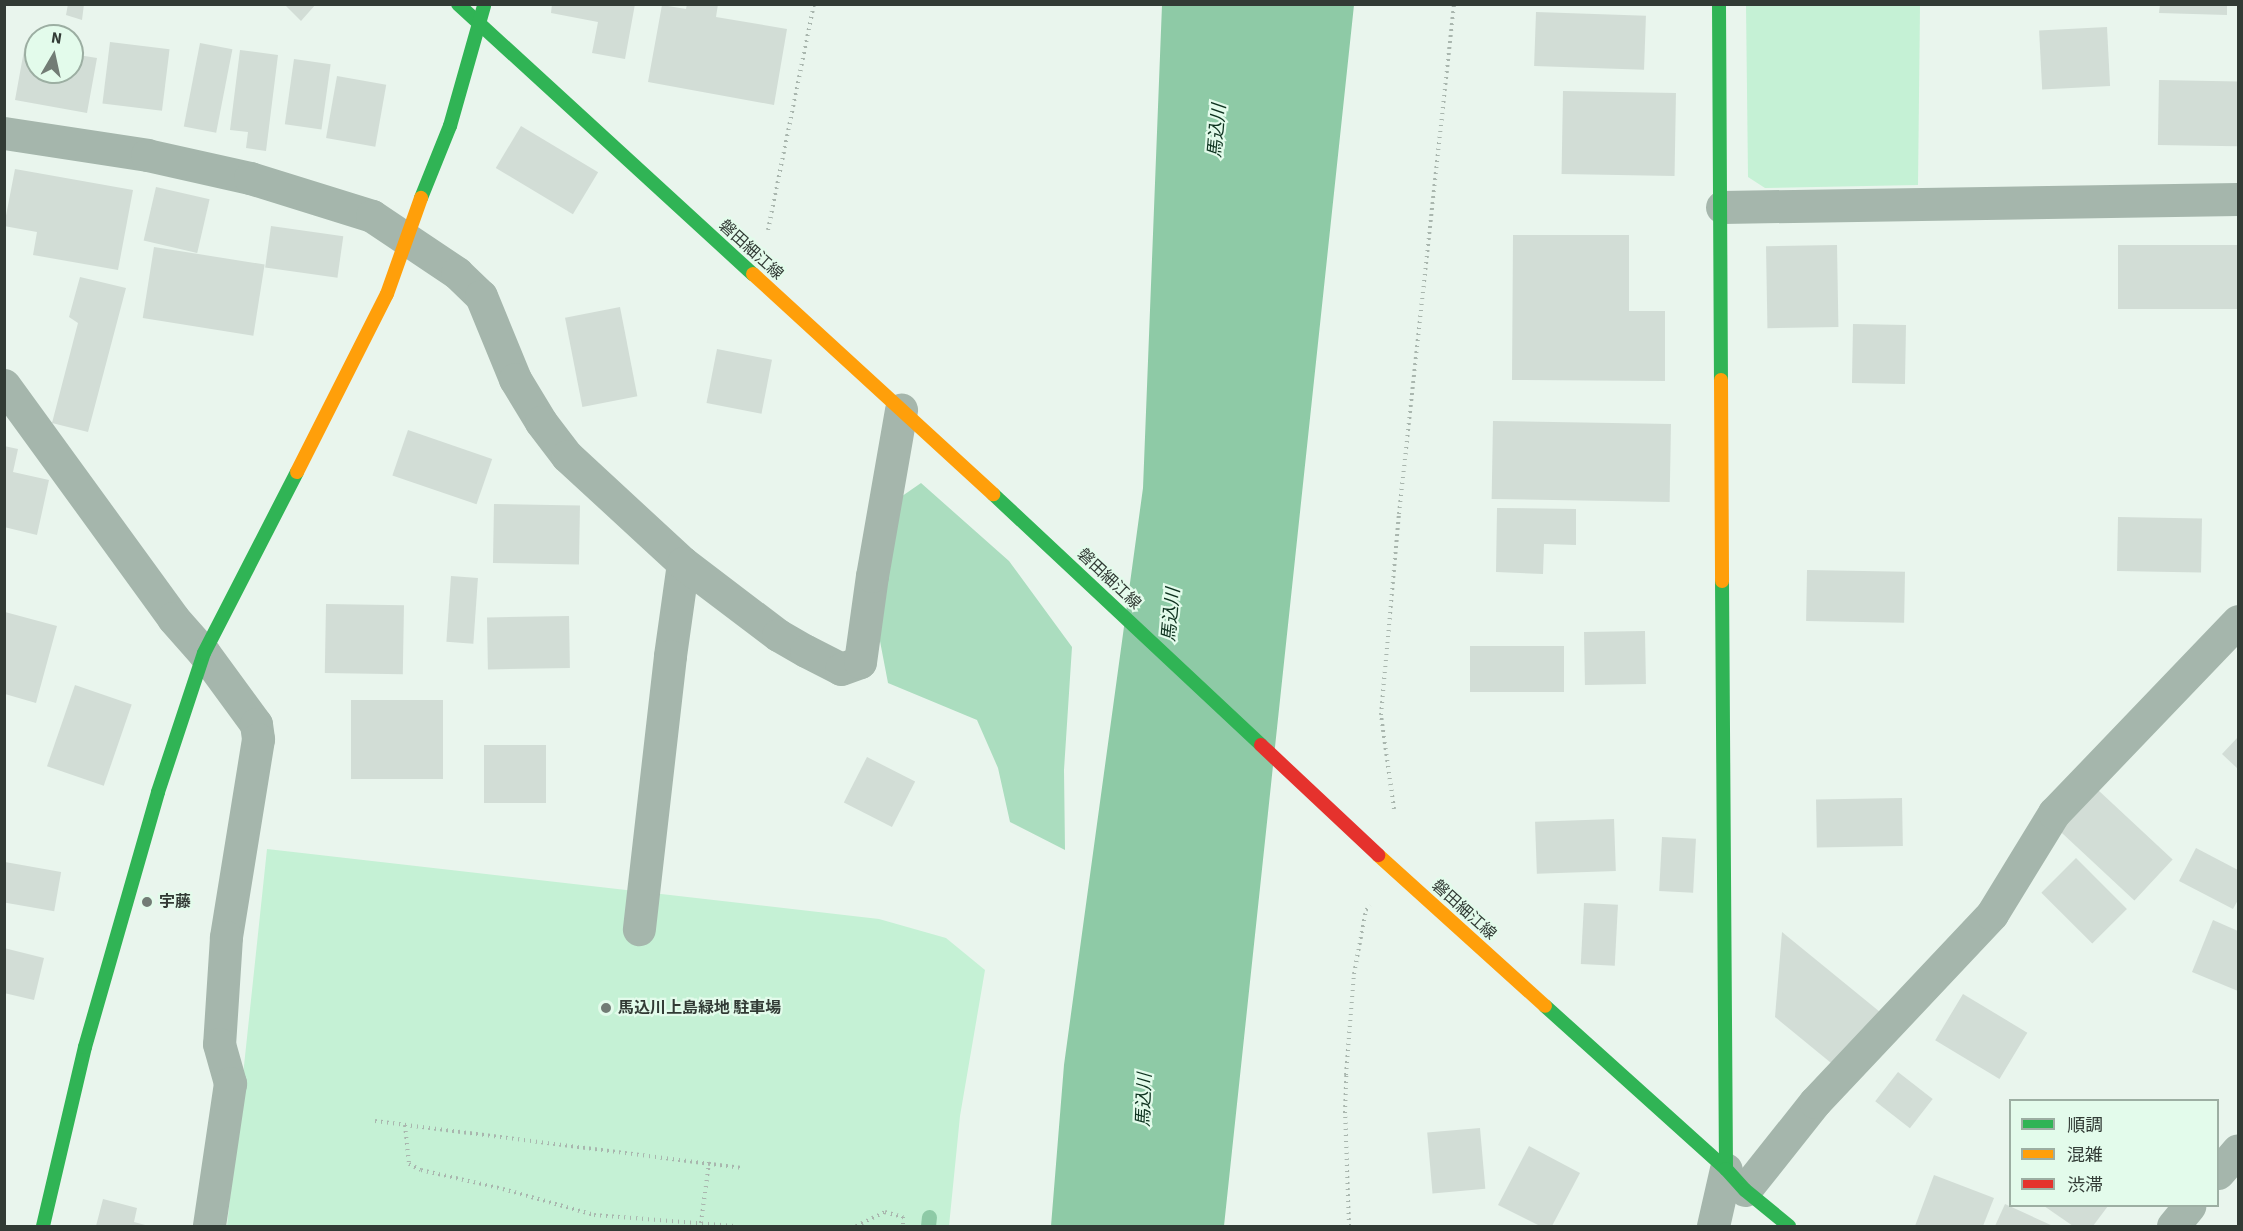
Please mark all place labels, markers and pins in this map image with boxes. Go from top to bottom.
place label: 宇藤 [159,892,191,912]
marker: 宇藤 [140,895,154,909]
place label: 馬込川上島緑地 駐車場 [618,998,781,1018]
marker: 馬込川上島緑地 駐車場 [599,1001,613,1015]

